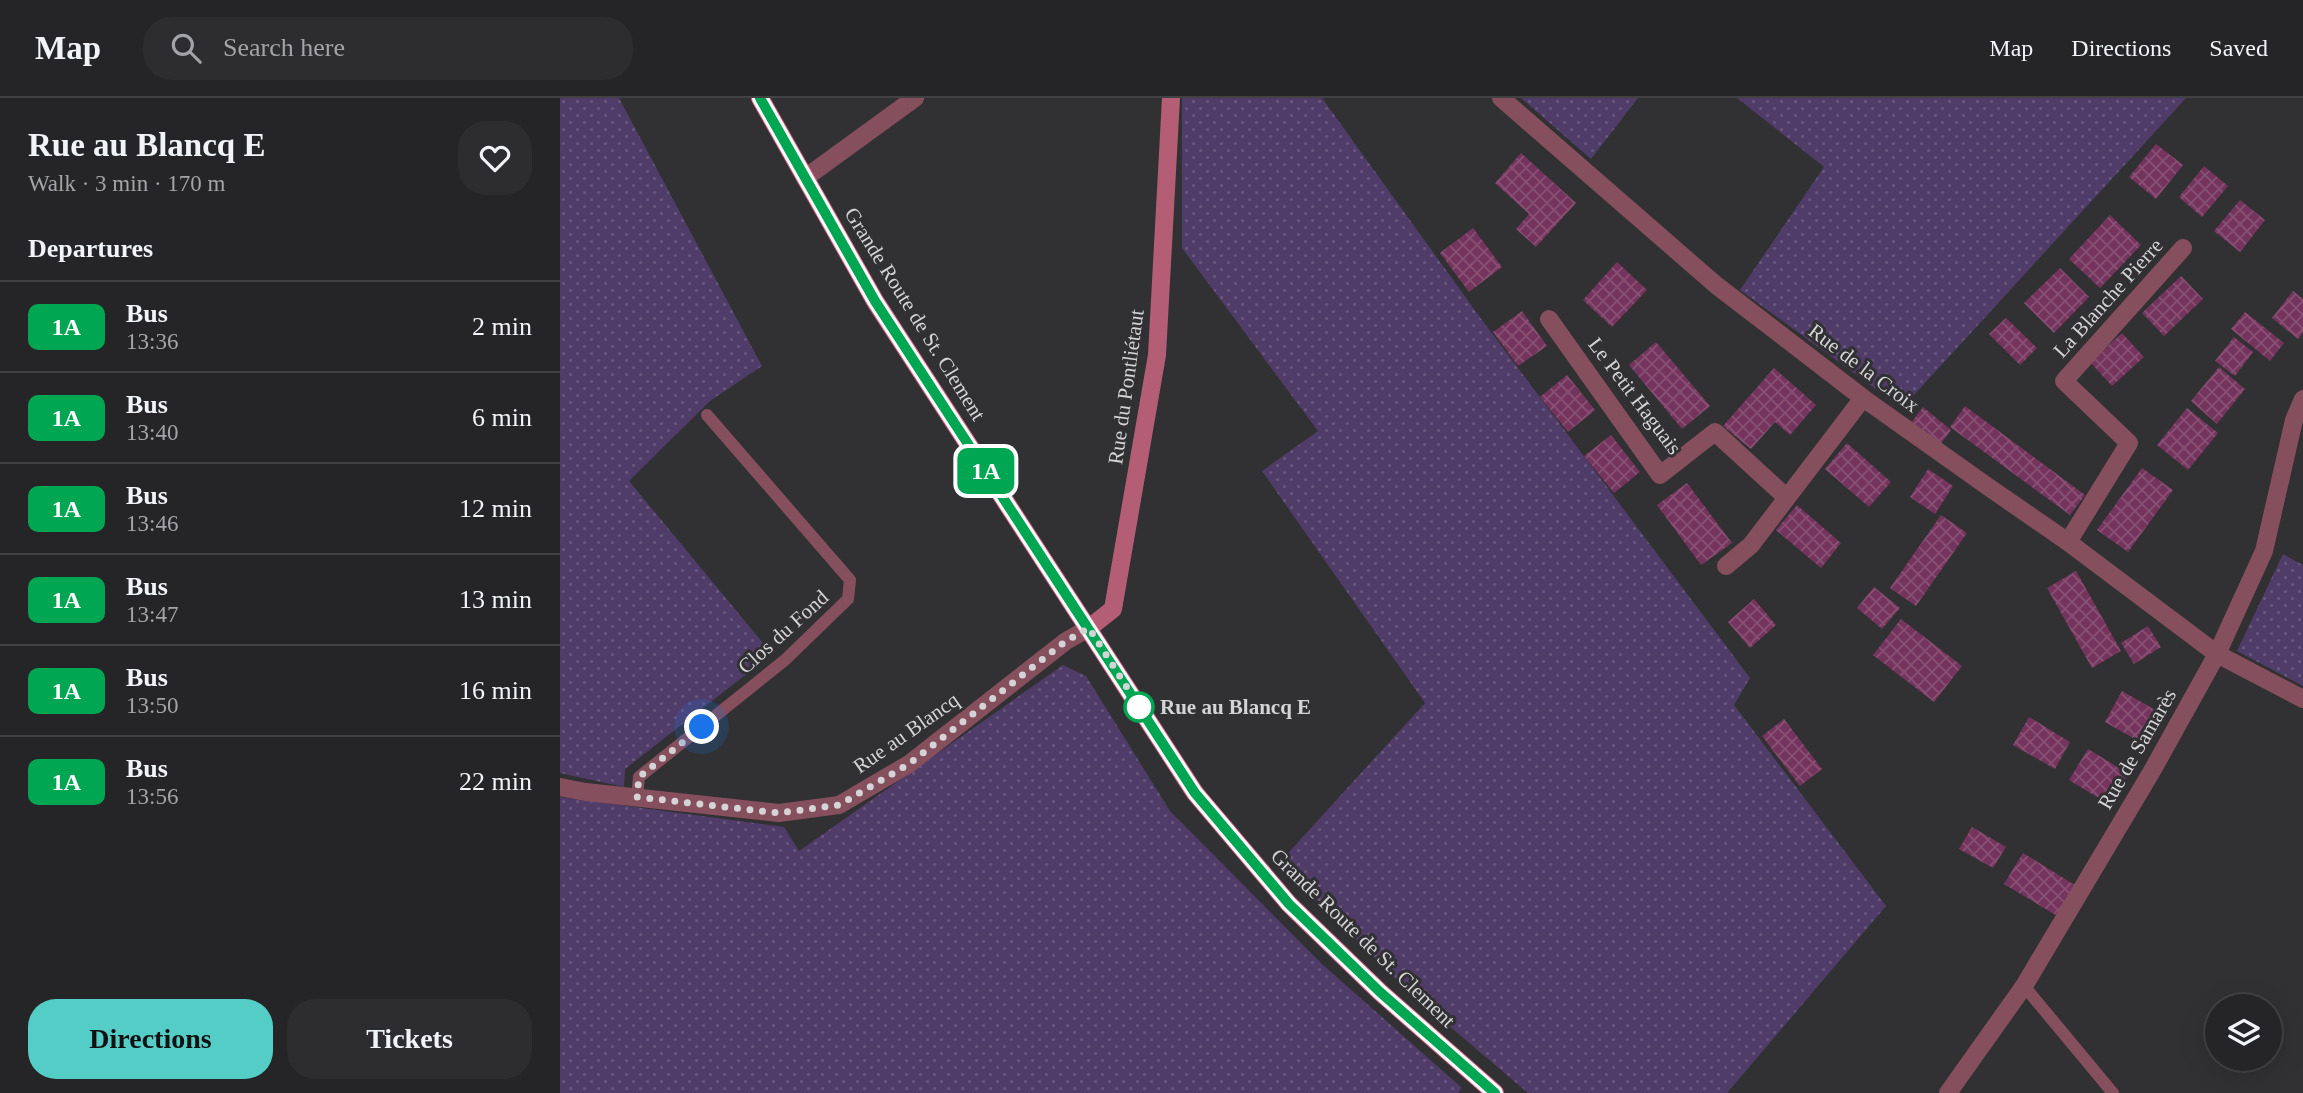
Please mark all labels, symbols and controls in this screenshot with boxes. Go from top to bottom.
search box [143,17,633,80]
icon: search [167,29,205,67]
text: Map [35,30,101,66]
text: Search here [223,33,345,62]
text: Map [1989,35,2033,61]
text: Directions [2071,35,2171,61]
text: Saved [2209,35,2268,61]
button: heart [458,121,532,195]
text: Rue au Blancq E [28,127,265,163]
text: Walk · 3 min · 170 m [28,171,225,196]
street label: Grande Route de St. Clement [839,203,991,425]
text: Departures [28,234,153,263]
street label: La Blanche Pierre [2048,234,2168,362]
text: Bus [126,299,168,328]
street label: Rue du Pontliétaut [1103,308,1149,466]
text: 2 min [472,312,532,341]
text: 1A [52,314,81,340]
street label: Rue de la Croix [1804,319,1924,418]
text: 13:36 [126,329,178,354]
street label: Le Petit Haguais [1583,333,1687,459]
text: Bus [126,390,168,419]
text: 6 min [472,403,532,432]
text: 1A [52,405,81,431]
text: 13:40 [126,420,178,445]
line badge: 1A [954,448,1018,494]
text: 1A [971,458,1001,484]
text: Bus [126,481,168,510]
text: 12 min [459,494,532,523]
text: 1A [52,496,81,522]
text: 13:46 [126,511,178,536]
text: Bus [126,572,168,601]
text: 13 min [459,585,532,614]
street label: Clos du Fond [733,585,833,679]
text: 1A [52,587,81,613]
text: 13:47 [126,602,178,627]
text: Bus [126,663,168,692]
text: 16 min [459,676,532,705]
text: 1A [52,678,81,704]
street label: Rue de Samarès [2093,684,2181,814]
street label: Rue au Blancq [848,687,964,778]
marker: Rue au Blancq E [1124,692,1154,722]
text: 13:50 [126,693,178,718]
place label: Rue au Blancq E [1160,695,1311,719]
your location [684,709,719,744]
text: Bus [126,754,168,783]
text: 22 min [459,767,532,796]
text: 1A [52,769,81,795]
text: 13:56 [126,784,178,809]
street label: Grande Route de St. Clement [1266,844,1460,1032]
map controls [2205,994,2282,1071]
button: layers [2205,994,2282,1071]
button: Directions [28,999,273,1079]
button: Tickets [287,999,532,1079]

